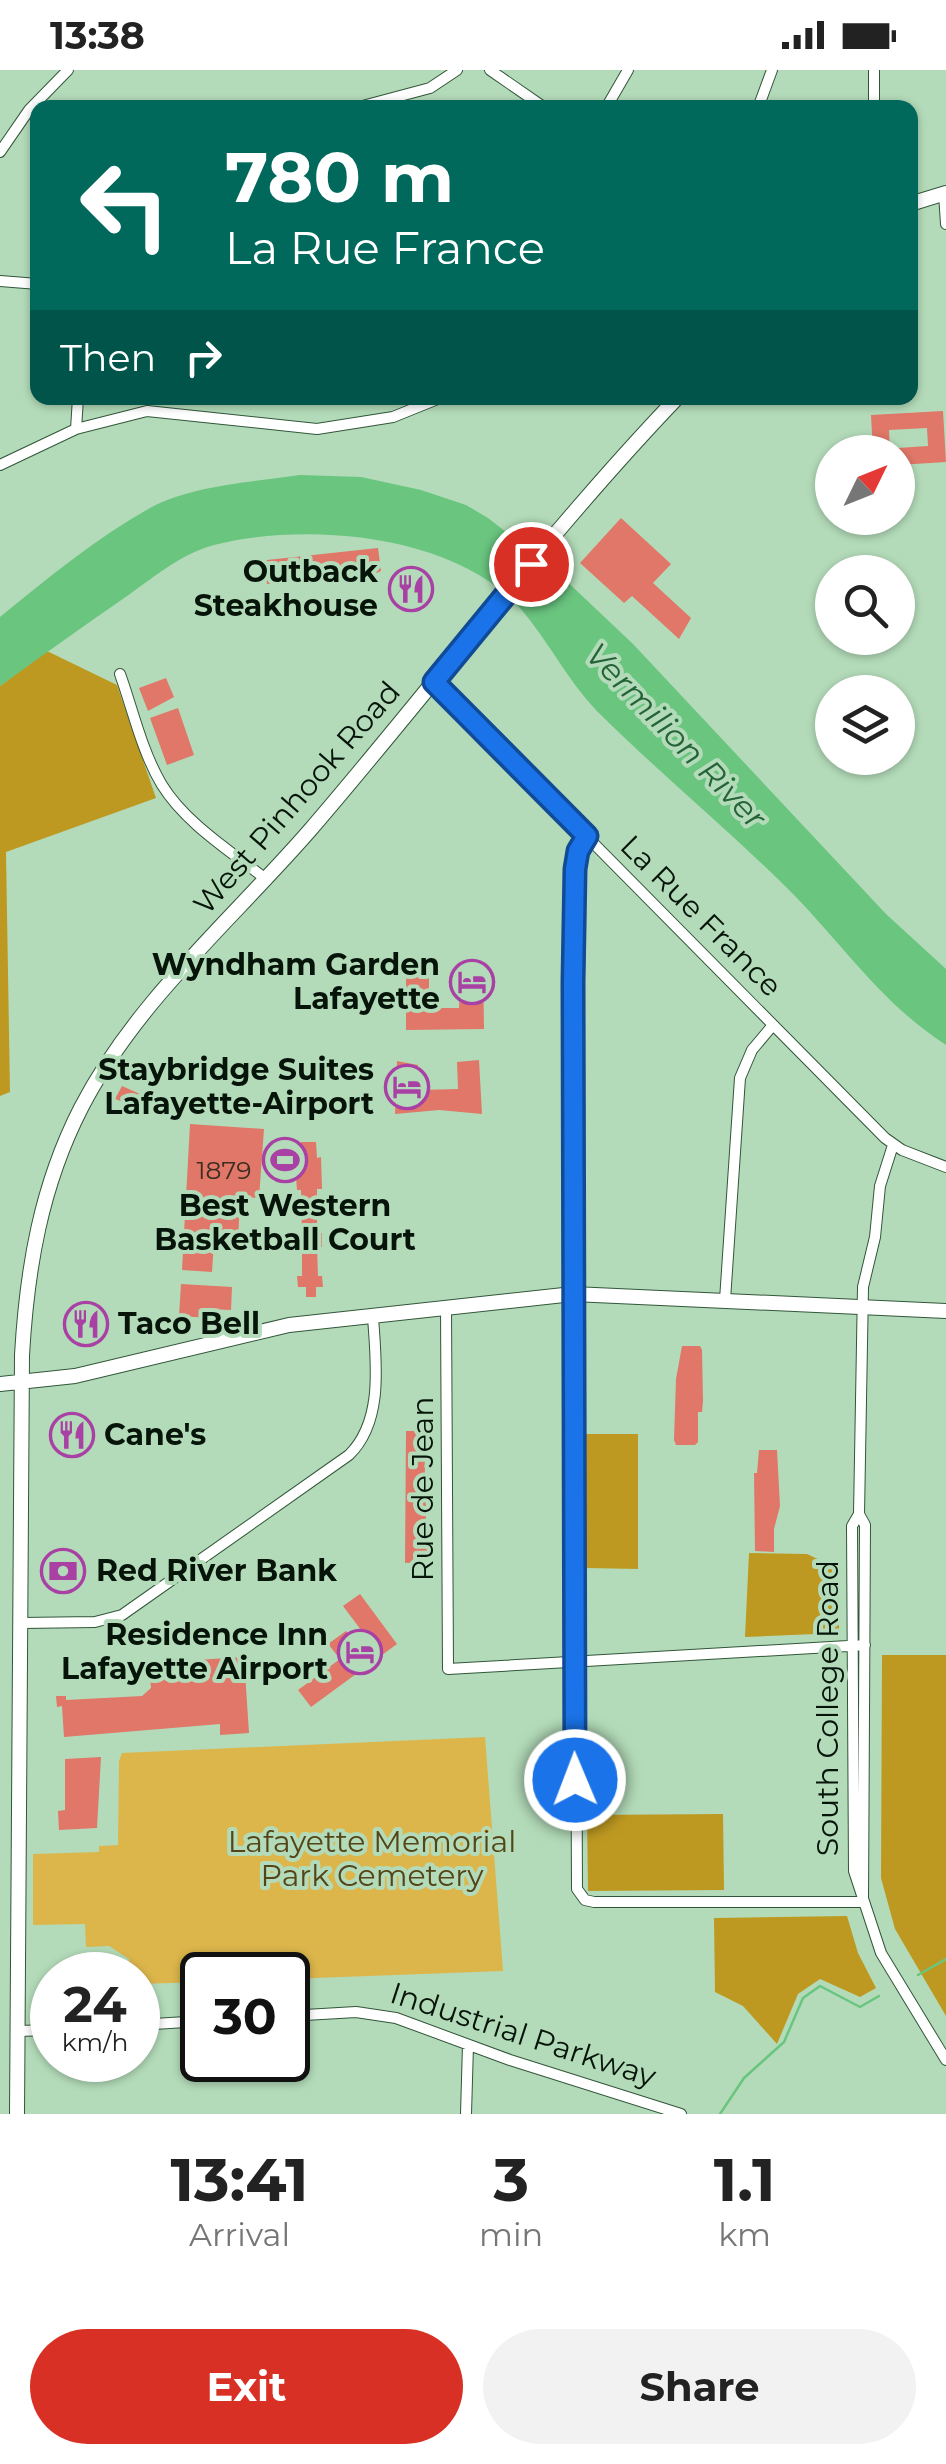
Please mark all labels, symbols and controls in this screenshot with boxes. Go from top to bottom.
text: 13:38 [50,12,145,59]
text: 780 m [225,134,454,220]
icon: left [60,140,190,270]
text: La Rue France [225,220,545,275]
icon: right [176,330,231,385]
text: Then [60,334,156,381]
north arrow [815,435,915,535]
map controls [815,435,915,775]
pin [489,522,574,607]
icon: arrive [504,537,559,592]
place label: Outback Steakhouse [194,553,378,624]
button: search [815,555,915,655]
restaurant icon: Outback Steakhouse [388,566,434,612]
water label: Vermilion River [578,635,776,837]
street label: West Pinhook Road [185,674,408,922]
button: layers [815,675,915,775]
street label: La Rue France [613,827,790,1004]
place label: Wyndham Garden Lafayette [152,946,440,1017]
hotel icon: Wyndham Garden Lafayette [449,959,495,1005]
place label: Staybridge Suites Lafayette-Airport [98,1051,374,1122]
hotel icon: Staybridge Suites Lafayette-Airport [384,1064,430,1110]
sports icon: Best Western Basketball Court [262,1137,308,1183]
house number: 1879 [197,1155,251,1185]
place label: Best Western Basketball Court [154,1187,416,1258]
restaurant icon: Taco Bell [63,1301,109,1347]
place label: Taco Bell [118,1305,260,1342]
street label: Rue de Jean [404,1397,441,1581]
restaurant icon: Cane's [49,1412,95,1458]
place label: Cane's [104,1416,206,1453]
bank icon: Red River Bank [40,1548,86,1594]
place label: Red River Bank [96,1552,337,1589]
street label: South College Road [809,1560,846,1856]
place label: Residence Inn Lafayette Airport [61,1616,328,1687]
hotel icon: Residence Inn Lafayette Airport [337,1629,383,1675]
position arrow [523,1728,627,1832]
park label: Lafayette Memorial Park Cemetery [228,1823,516,1894]
speed limit sign: 30 [180,1952,310,2082]
text: 24 [63,1974,127,2035]
street label: Industrial Parkway [386,1974,661,2095]
text: km/h [62,2027,128,2057]
text: 13:41 [170,2143,309,2216]
text: 3 [493,2143,529,2216]
text: 1.1 [714,2143,776,2216]
text: Arrival [189,2215,290,2254]
text: min [479,2215,543,2254]
text: km [718,2215,771,2254]
button: Exit [30,2329,463,2444]
button: Share [483,2329,916,2444]

